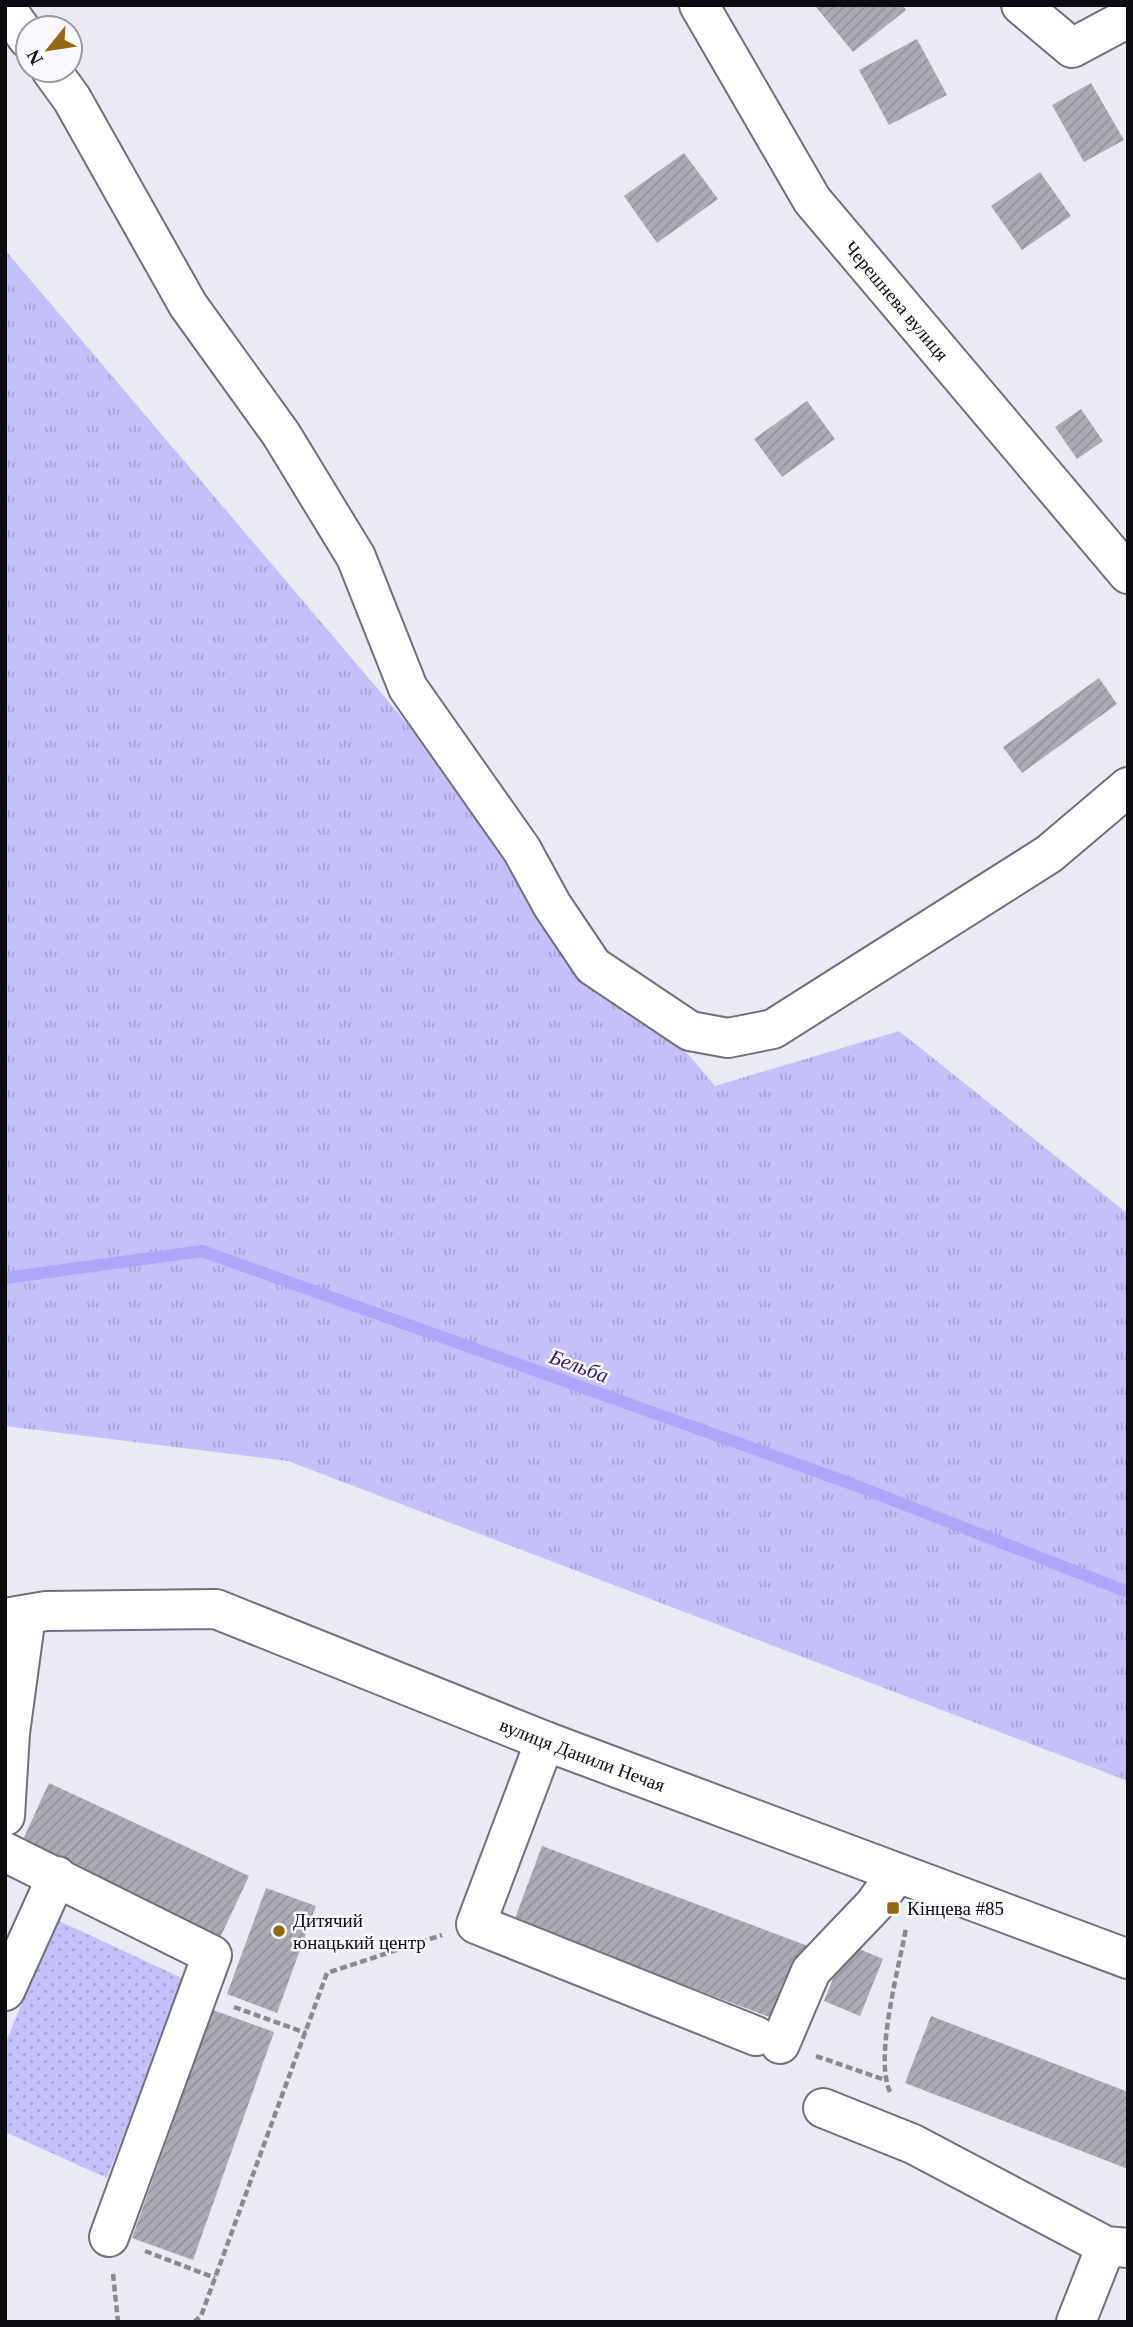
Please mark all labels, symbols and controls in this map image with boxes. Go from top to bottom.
north arrow [14,14,84,84]
text: N [22,46,47,68]
street label: Черешнева вулиця [840,237,953,365]
water label: Бельба [545,1344,612,1388]
street label: вулиця Данили Нечая [497,1714,668,1796]
place label: Кінцева #85 [907,1898,1004,1919]
marker: Кінцева #85 [885,1900,901,1916]
place label: Дитячий юнацький центр [293,1910,426,1953]
marker: Дитячий юнацький центр [271,1923,287,1939]

